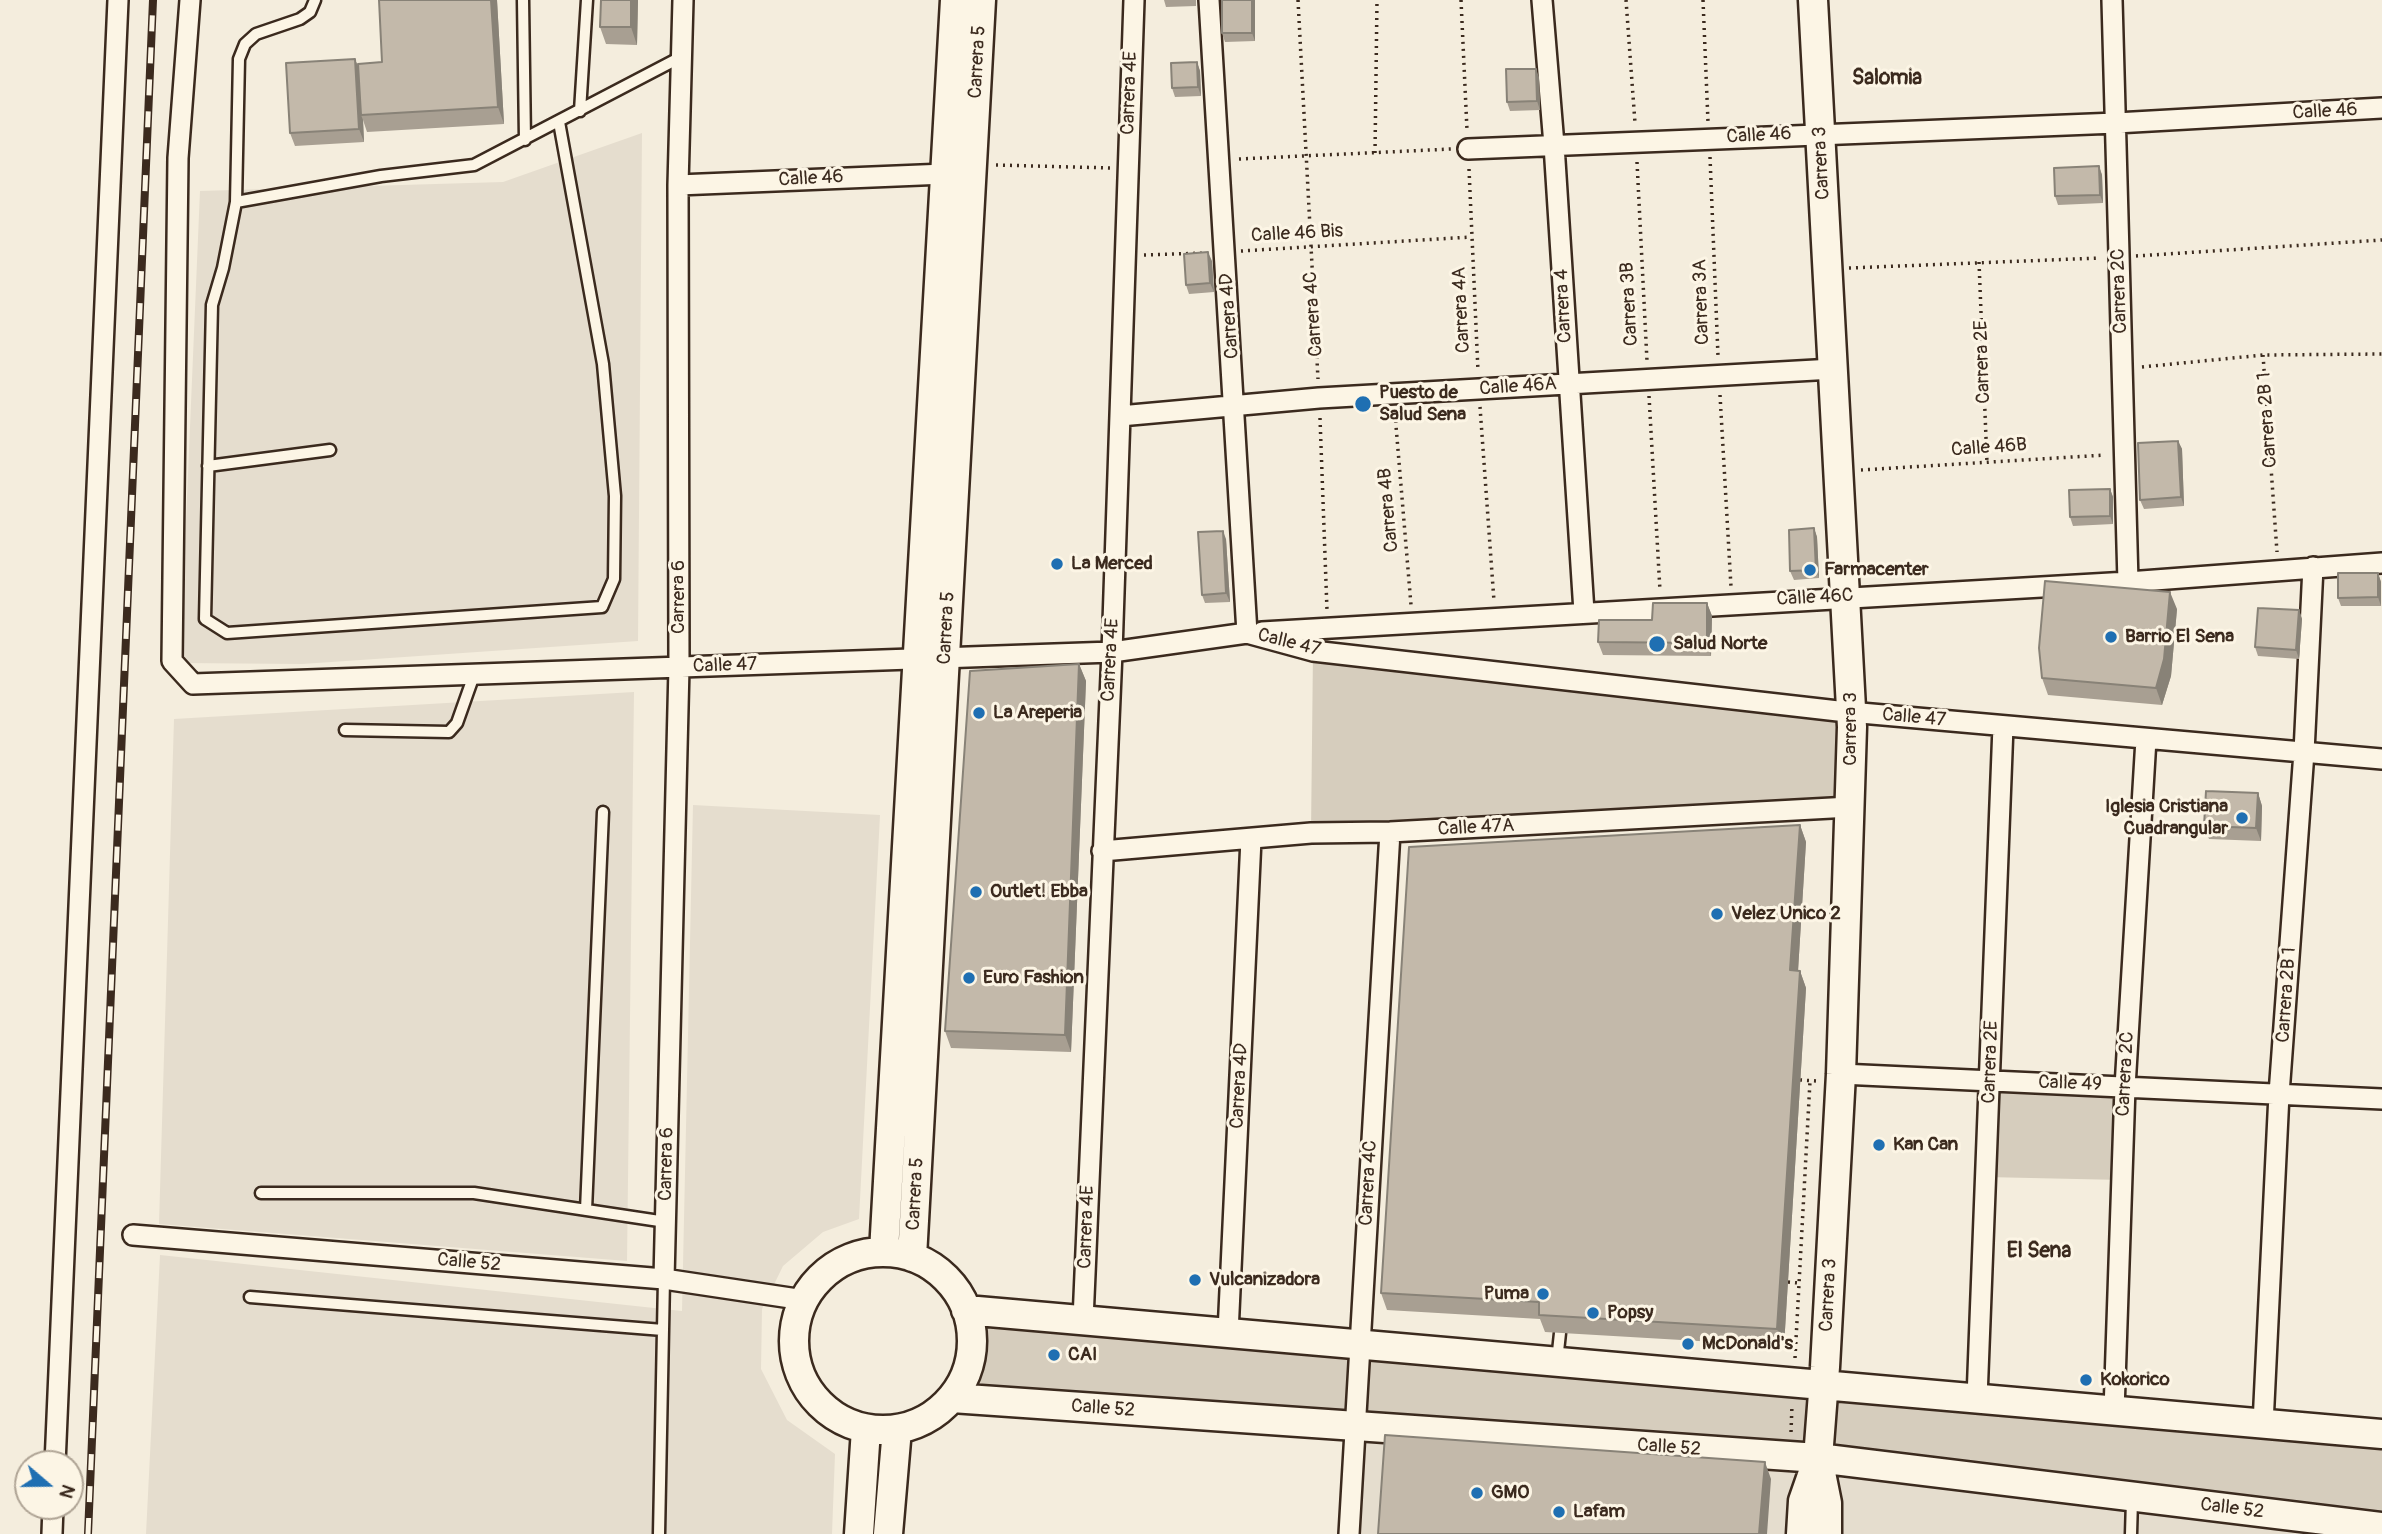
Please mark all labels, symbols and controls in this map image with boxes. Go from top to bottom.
street label: Carrera 5 [965,25,991,99]
street label: Carrera 4E [1117,51,1143,135]
district label: Salomia [1852,66,1922,92]
street label: Calle 46 [2292,99,2358,125]
street label: Calle 46 [1726,123,1792,149]
street label: Carrera 3 [1809,126,1835,200]
street label: Calle 46 [778,166,844,192]
street label: Calle 46 Bis [1251,220,1343,248]
street label: Carrera 2C [2107,248,2133,334]
street label: Carrera 3A [1689,259,1715,345]
street label: Carrera 3B [1616,261,1644,347]
street label: Carrera 4A [1448,266,1476,354]
street label: Carrera 4 [1551,269,1577,343]
street label: Carrera 4C [1300,271,1328,357]
street label: Carrera 4D [1216,272,1244,360]
street label: Carrera 2E [1970,320,1996,404]
street label: Carrera 2B 1 [2253,371,2283,469]
street label: Calle 46A [1479,373,1557,401]
place label: Puesto de Salud Sena [1379,382,1466,426]
marker: Puesto de Salud Sena [1353,394,1373,414]
street label: Calle 46B [1950,434,2028,462]
street label: Carrera 4B [1374,467,1404,553]
place label: La Merced [1071,553,1153,575]
marker: La Merced [1049,556,1065,572]
place label: Farmacenter [1824,559,1929,581]
street label: Carrera 6 [668,560,690,634]
marker: Farmacenter [1802,562,1818,578]
street label: Calle 46C [1776,585,1854,611]
street label: Carrera 5 [934,591,960,665]
street label: Carrera 4E [1097,618,1125,702]
street label: Calle 47 [1255,624,1323,662]
place label: Barrio El Sena [2125,626,2234,648]
marker: Barrio El Sena [2103,629,2119,645]
place label: Salud Norte [1673,633,1767,655]
marker: Salud Norte [1647,634,1667,654]
street label: Calle 47 [693,653,757,679]
street label: Carrera 3 [1840,692,1862,766]
place label: La Areperia [993,702,1082,724]
street label: Calle 47 [1881,704,1947,732]
marker: La Areperia [971,705,987,721]
place label: Iglesia Cristiana Cuadrangular [2105,796,2228,840]
marker: Iglesia Cristiana Cuadrangular [2234,810,2250,826]
street label: Calle 47A [1437,815,1515,841]
place label: Outlet! Ebba [990,881,1088,903]
marker: Outlet! Ebba [968,884,984,900]
place label: Velez Unico 2 [1731,903,1841,925]
marker: Velez Unico 2 [1709,906,1725,922]
street label: Carrera 2B 1 [2272,946,2302,1044]
place label: Euro Fashion [983,967,1084,989]
marker: Euro Fashion [961,970,977,986]
street label: Carrera 2E [1978,1020,2004,1104]
street label: Carrera 2C [2112,1031,2140,1117]
street label: Carrera 4D [1226,1043,1254,1129]
street label: Calle 49 [2038,1071,2102,1097]
street label: Carrera 6 [655,1127,679,1201]
place label: Kan Can [1893,1134,1958,1156]
marker: Kan Can [1871,1137,1887,1153]
street label: Carrera 4C [1355,1140,1383,1226]
street label: Carrera 5 [903,1157,929,1231]
street label: Carrera 4E [1074,1185,1100,1269]
district label: El Sena [2007,1239,2071,1265]
street label: Calle 52 [436,1249,502,1277]
street label: Carrera 3 [1816,1258,1842,1332]
place label: Vulcanizadora [1209,1269,1320,1291]
marker: Vulcanizadora [1187,1272,1203,1288]
place label: Puma [1484,1283,1529,1305]
marker: Puma [1535,1286,1551,1302]
place label: Popsy [1607,1302,1653,1324]
marker: Popsy [1585,1305,1601,1321]
place label: McDonald's [1702,1333,1793,1355]
marker: McDonald's [1680,1336,1696,1352]
place label: CAI [1068,1344,1097,1366]
marker: CAI [1046,1347,1062,1363]
place label: Kokorico [2100,1369,2170,1391]
marker: Kokorico [2078,1372,2094,1388]
street label: Calle 52 [1070,1395,1136,1423]
street label: Calle 52 [1636,1434,1702,1462]
north arrow [14,1450,84,1520]
text: N [53,1481,80,1502]
place label: GMO [1491,1482,1529,1504]
marker: GMO [1469,1485,1485,1501]
street label: Calle 52 [2199,1494,2265,1524]
place label: Lafam [1573,1501,1625,1523]
marker: Lafam [1551,1504,1567,1520]

